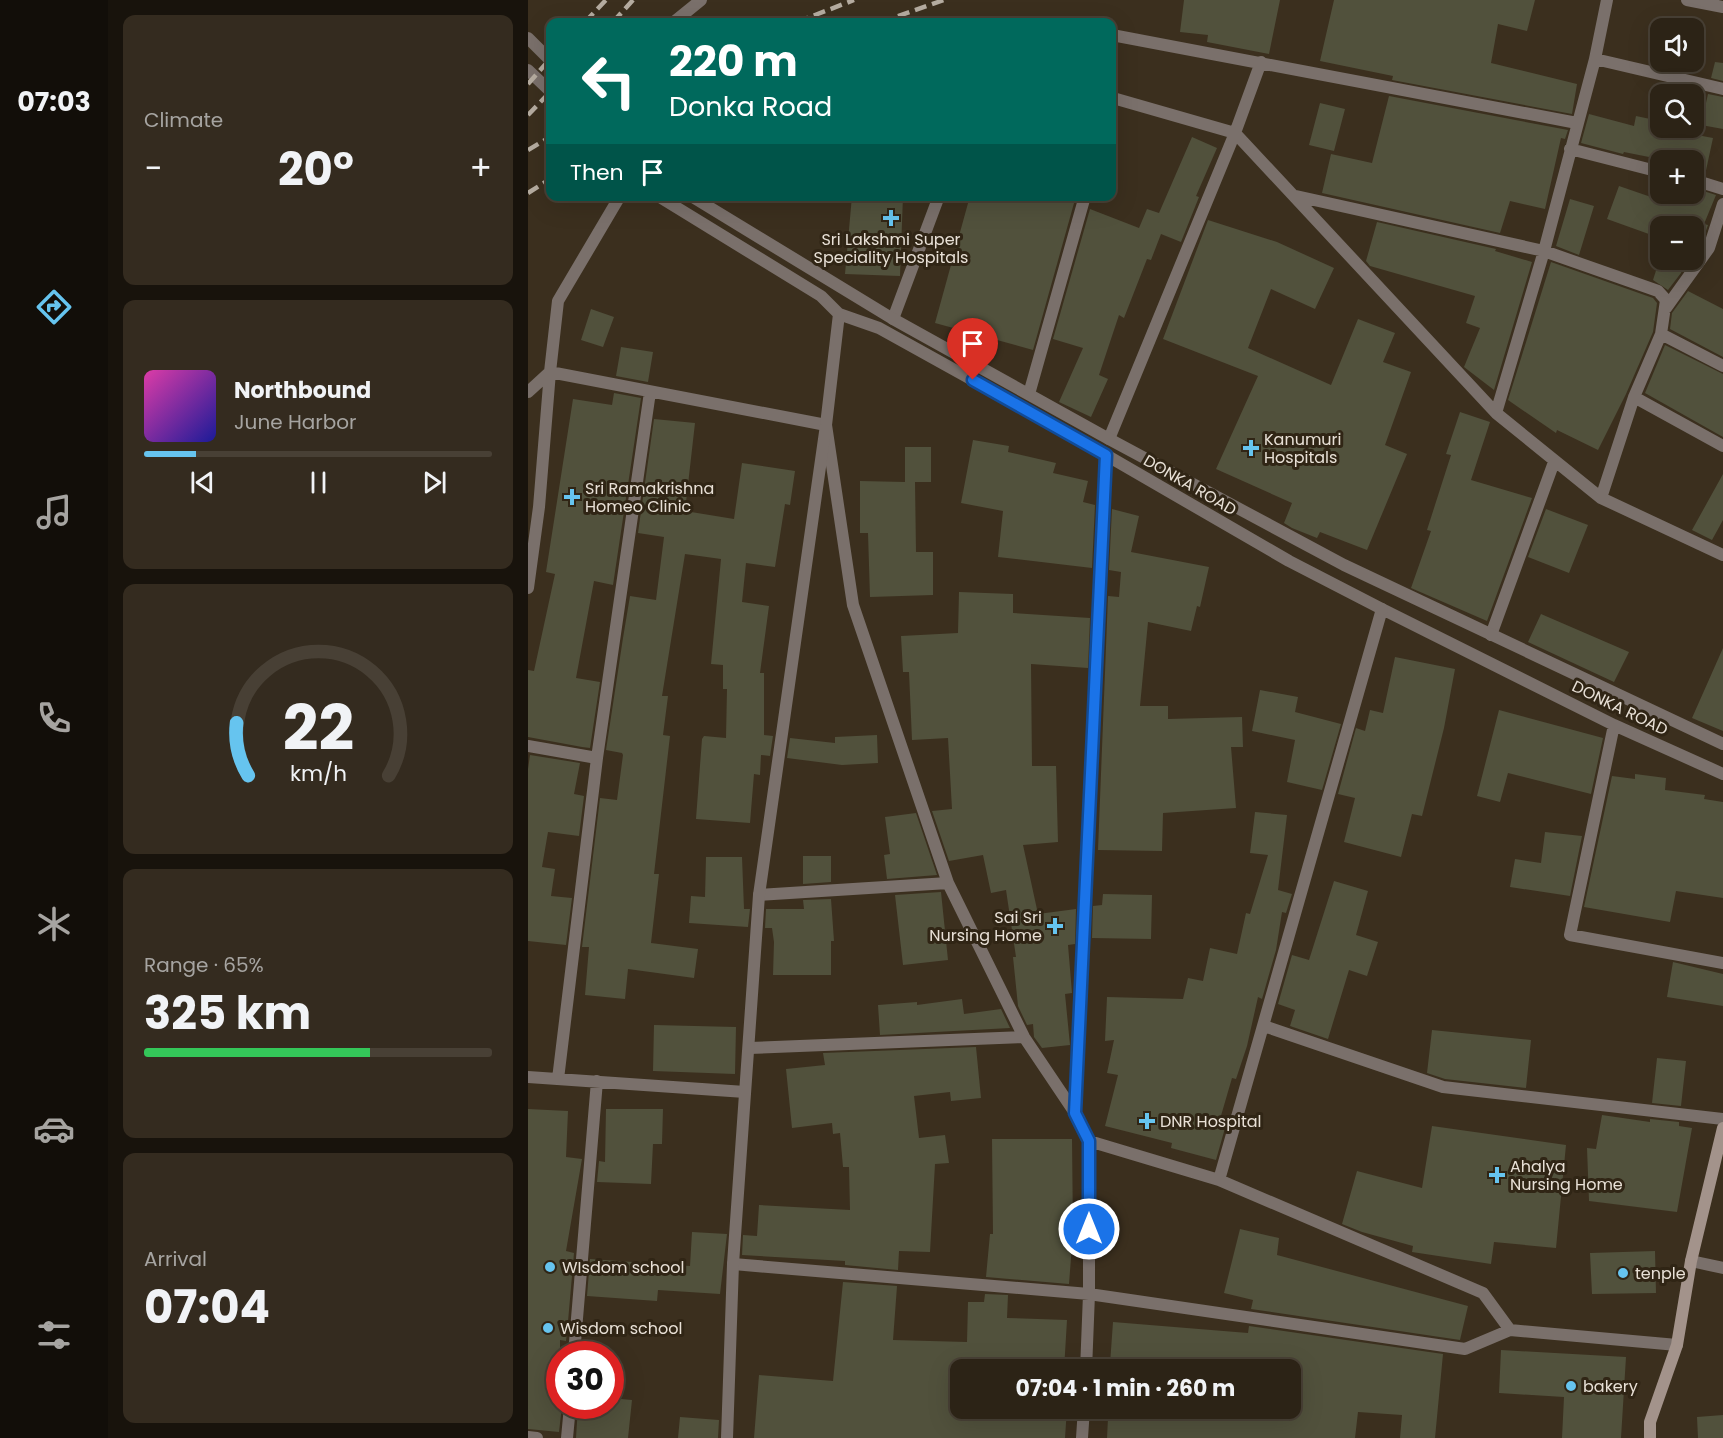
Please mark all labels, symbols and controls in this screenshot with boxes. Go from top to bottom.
map controls [1650,18,1704,270]
button: sound [1650,18,1704,72]
text: 220 m [669,32,798,91]
icon: left [570,42,648,120]
text: 07:03 [17,83,91,120]
button: search [1650,84,1704,138]
text: Donka Road [669,88,832,125]
text: Climate [144,106,223,134]
text: 20° [278,138,354,201]
text: − [144,145,162,192]
text: + [469,145,492,192]
button: + [1650,150,1704,204]
icon: arrive [636,156,669,189]
text: Then [570,157,624,188]
marker: Sri Lakshmi Super Speciality Hospitals [882,209,900,227]
button: − [1650,216,1704,270]
place label: Sri Lakshmi Super Speciality Hospitals [814,228,968,269]
icon: directions [33,286,75,328]
pin [947,318,998,380]
icon: arrive [956,327,989,360]
text: Northbound [234,375,371,406]
text: June Harbor [234,408,357,436]
place label: Kanumuri Hospitals [1264,428,1342,469]
marker: Kanumuri Hospitals [1242,439,1260,457]
street label: DONKA ROAD [1139,449,1241,521]
icon: previous [186,466,219,499]
icon: pause [302,466,335,499]
icon: next [418,466,451,499]
place label: Sri Ramakrishna Homeo Clinic [585,477,714,518]
marker: Sri Ramakrishna Homeo Clinic [563,488,581,506]
icon: music [33,491,75,533]
street label: DONKA ROAD [1568,675,1672,741]
text: 22 [282,684,354,772]
icon: phone [33,697,75,739]
text: km/h [289,758,347,789]
icon: climate [33,903,75,945]
place label: Sai Sri Nursing Home [929,906,1042,947]
marker: Sai Sri Nursing Home [1046,917,1064,935]
text: Range · 65% [144,951,264,979]
text: 325 km [144,982,311,1045]
icon: car [33,1108,75,1150]
place label: DNR Hospital [1160,1110,1262,1133]
marker: DNR Hospital [1138,1112,1156,1130]
place label: Ahalya Nursing Home [1510,1155,1623,1196]
marker: Ahalya Nursing Home [1488,1166,1506,1184]
position arrow [1057,1197,1121,1261]
text: Arrival [144,1245,207,1273]
place label: WIsdom school [562,1256,684,1279]
marker: WIsdom school [543,1260,557,1274]
place label: tenple [1635,1262,1686,1285]
marker: tenple [1616,1266,1630,1280]
text: 07:04 [144,1276,270,1339]
icon: filters [33,1314,75,1356]
place label: Wisdom school [560,1317,682,1340]
marker: Wisdom school [541,1321,555,1335]
speed limit sign: 30 [546,1341,624,1419]
text: 07:04 · 1 min · 260 m [1016,1373,1235,1404]
place label: bakery [1583,1375,1638,1398]
marker: bakery [1564,1379,1578,1393]

